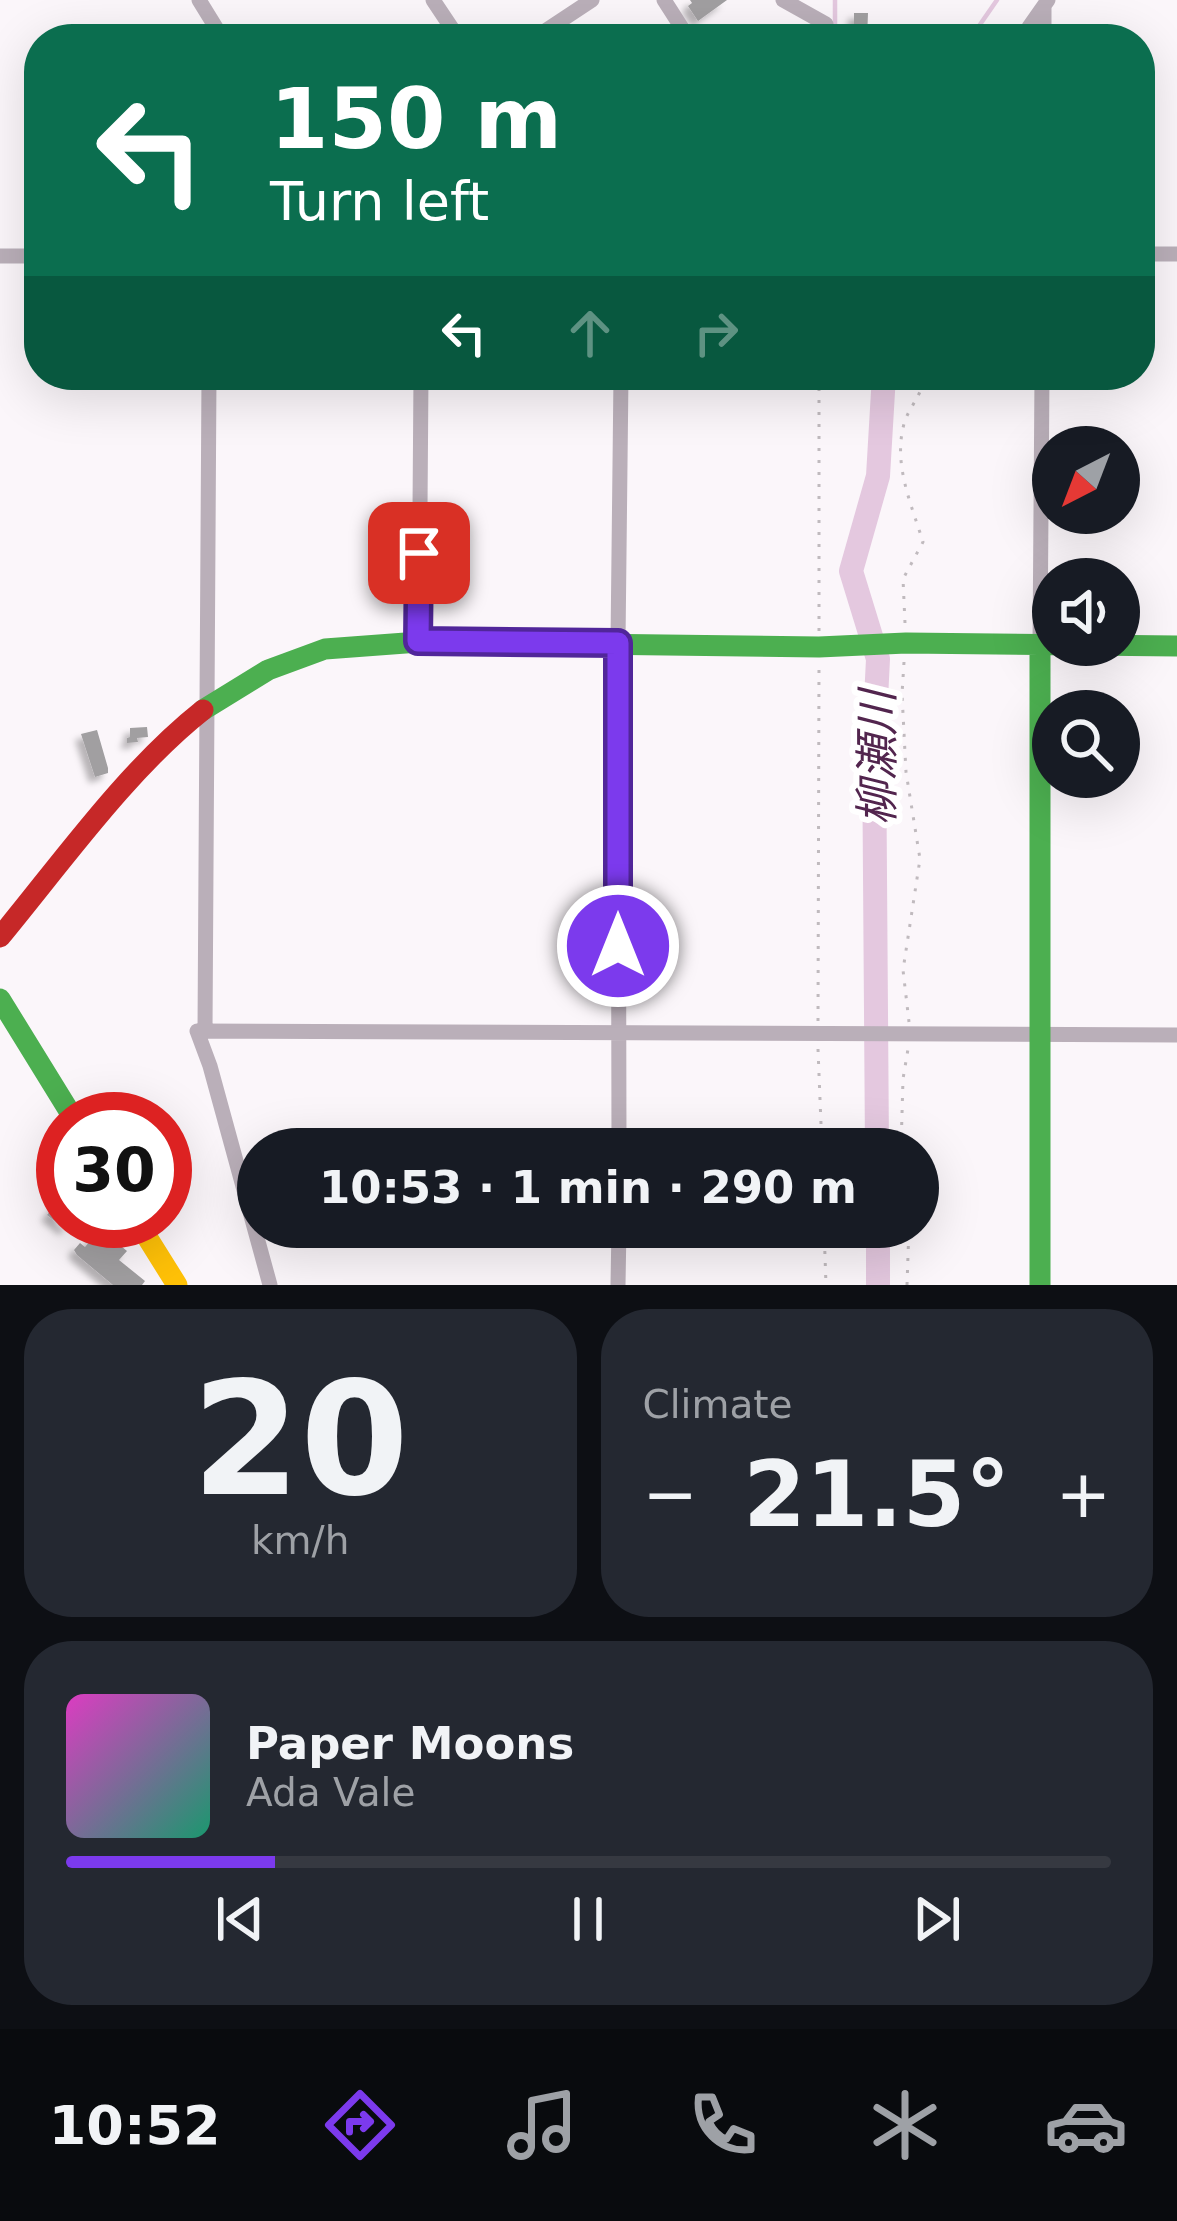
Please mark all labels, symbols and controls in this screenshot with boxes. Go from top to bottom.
text: 150 m [270,70,562,168]
icon: left [72,72,228,228]
text: Turn left [270,170,489,233]
icon: left [431,300,497,366]
icon: ahead [557,300,623,366]
icon: right [683,300,749,366]
north arrow [1032,426,1140,534]
map controls [1032,426,1140,798]
pin [368,502,470,604]
icon: arrive [386,520,452,586]
button: sound [1032,558,1140,666]
water label: 柳瀬川 [851,687,904,826]
button: search [1032,690,1140,798]
position arrow [555,883,681,1009]
speed limit sign: 30 [36,1092,192,1248]
text: 10:53 · 1 min · 290 m [319,1161,857,1214]
text: 20 [192,1349,409,1531]
text: Climate [643,1382,793,1427]
text: 21.5° [743,1442,1010,1547]
text: − [643,1456,698,1533]
text: + [1056,1456,1111,1533]
text: km/h [251,1518,349,1563]
text: Paper Moons [246,1717,574,1770]
text: Ada Vale [246,1770,415,1815]
icon: previous [207,1886,273,1952]
icon: pause [555,1886,621,1952]
icon: next [904,1886,970,1952]
icon: directions [318,2083,402,2167]
icon: music [500,2083,584,2167]
icon: phone [681,2083,765,2167]
icon: climate [863,2083,947,2167]
icon: car [1044,2083,1128,2167]
text: 10:52 [49,2094,221,2157]

